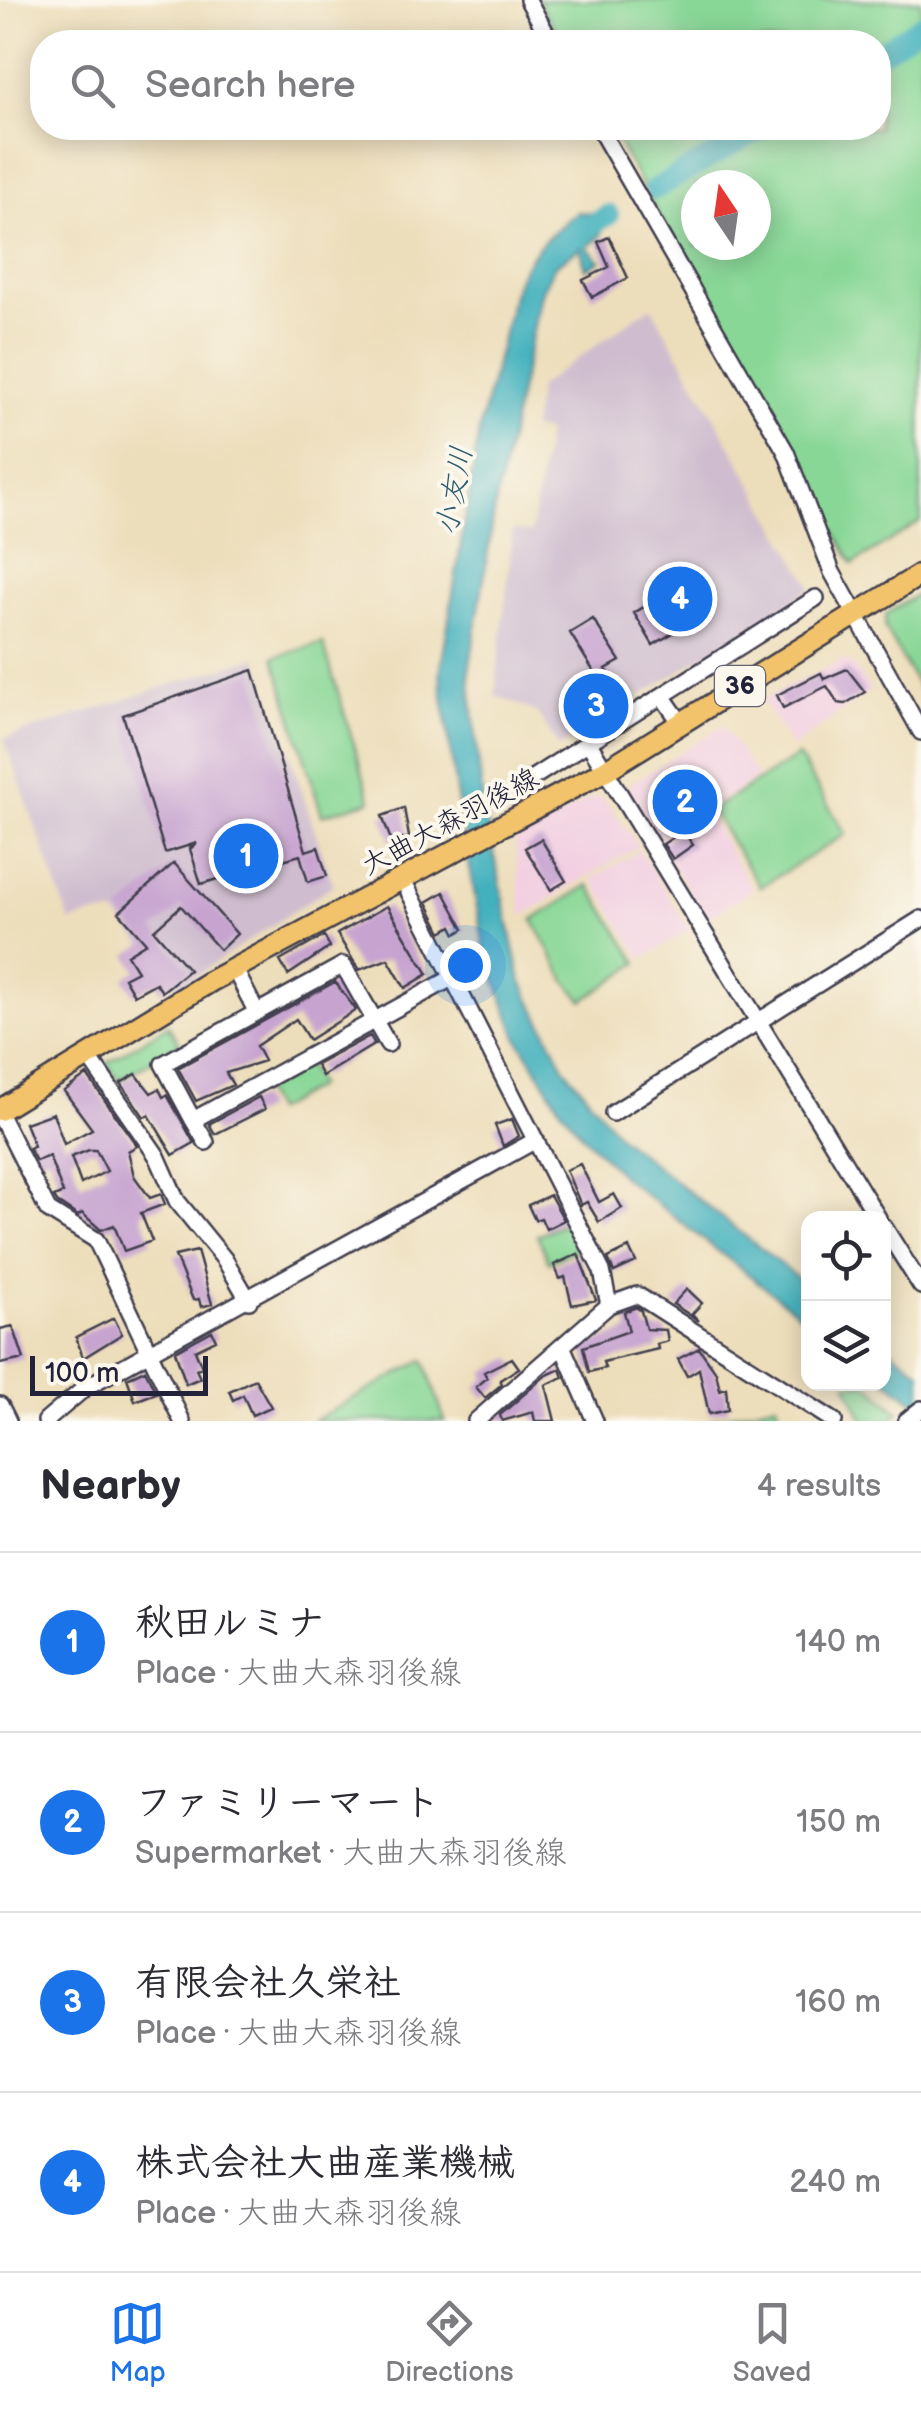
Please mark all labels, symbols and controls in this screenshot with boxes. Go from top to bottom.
search box [30,30,891,140]
icon: search [65,58,120,113]
text: Search here [145,63,356,108]
north arrow [681,170,771,260]
water label: 小友川 [429,444,481,538]
pin: 4 [648,562,712,636]
road number: 36 [715,666,765,706]
pin: 3 [564,668,628,744]
street label: 大曲大森羽後線 [356,761,544,883]
pin: 2 [652,764,718,840]
pin: 1 [214,818,278,894]
your location [440,940,491,991]
map controls [801,1211,891,1391]
button: locate [801,1211,891,1301]
button: layers [801,1301,891,1391]
scale bar [30,1351,208,1396]
text: 100 m [45,1357,119,1390]
text: Nearby [40,1461,180,1512]
text: 4 results [757,1467,881,1506]
text: 秋田ルミナ [135,1601,325,1646]
text: 1 [66,1623,79,1662]
text: 140 m [795,1623,881,1662]
text: Place · 大曲大森羽後線 [135,1654,461,1693]
text: ファミリーマート [135,1781,441,1826]
text: 2 [63,1803,82,1842]
text: 150 m [796,1803,881,1842]
text: Supermarket · 大曲大森羽後線 [135,1834,566,1873]
text: 有限会社久栄社 [135,1961,401,2006]
text: 3 [63,1983,82,2022]
text: 160 m [795,1983,881,2022]
text: Place · 大曲大森羽後線 [135,2014,461,2053]
text: 株式会社大曲産業機械 [135,2141,515,2186]
text: 4 [63,2163,82,2202]
text: 240 m [789,2163,881,2202]
text: Place · 大曲大森羽後線 [135,2194,461,2233]
tab: Map [110,2296,166,2389]
tab: Directions [385,2296,514,2389]
tab: Saved [733,2296,811,2389]

